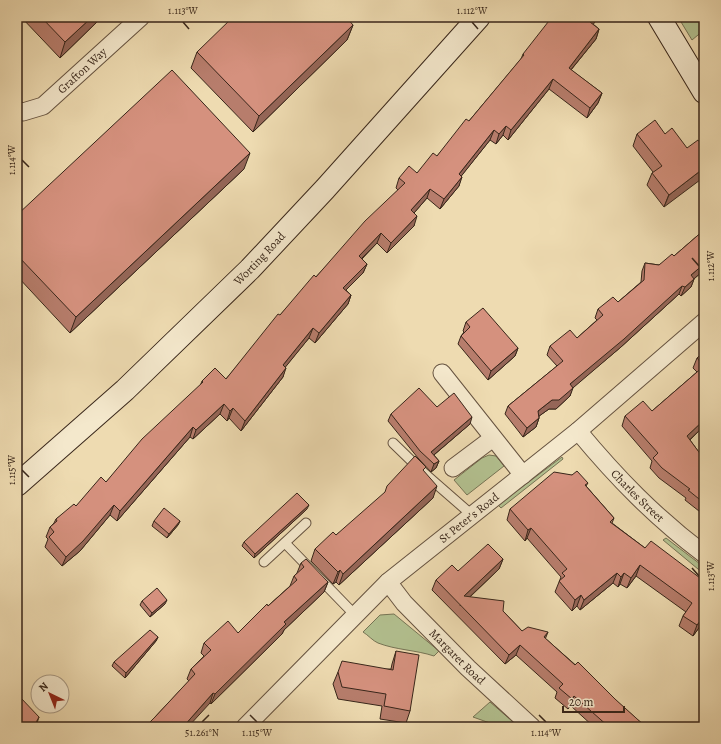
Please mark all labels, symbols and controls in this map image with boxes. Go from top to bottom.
text: 1.113°W [168,4,199,17]
text: 1.112°W [457,4,488,17]
street label: Grafton Way [54,43,111,97]
text: 1.114°W [5,144,18,175]
street label: Worting Road [229,228,289,289]
text: 1.112°W [704,250,717,281]
text: 1.115°W [5,454,18,485]
street label: Charles Street [607,466,668,526]
street label: St Peter's Road [436,489,503,547]
text: 1.113°W [704,560,717,591]
street label: Margaret Road [426,625,489,688]
north arrow [30,674,70,714]
text: N [35,679,52,695]
scale bar [563,688,624,714]
text: 20 m [569,694,593,710]
text: 51.261°N [185,726,219,739]
text: 1.115°W [242,726,273,739]
text: 1.114°W [531,726,562,739]

